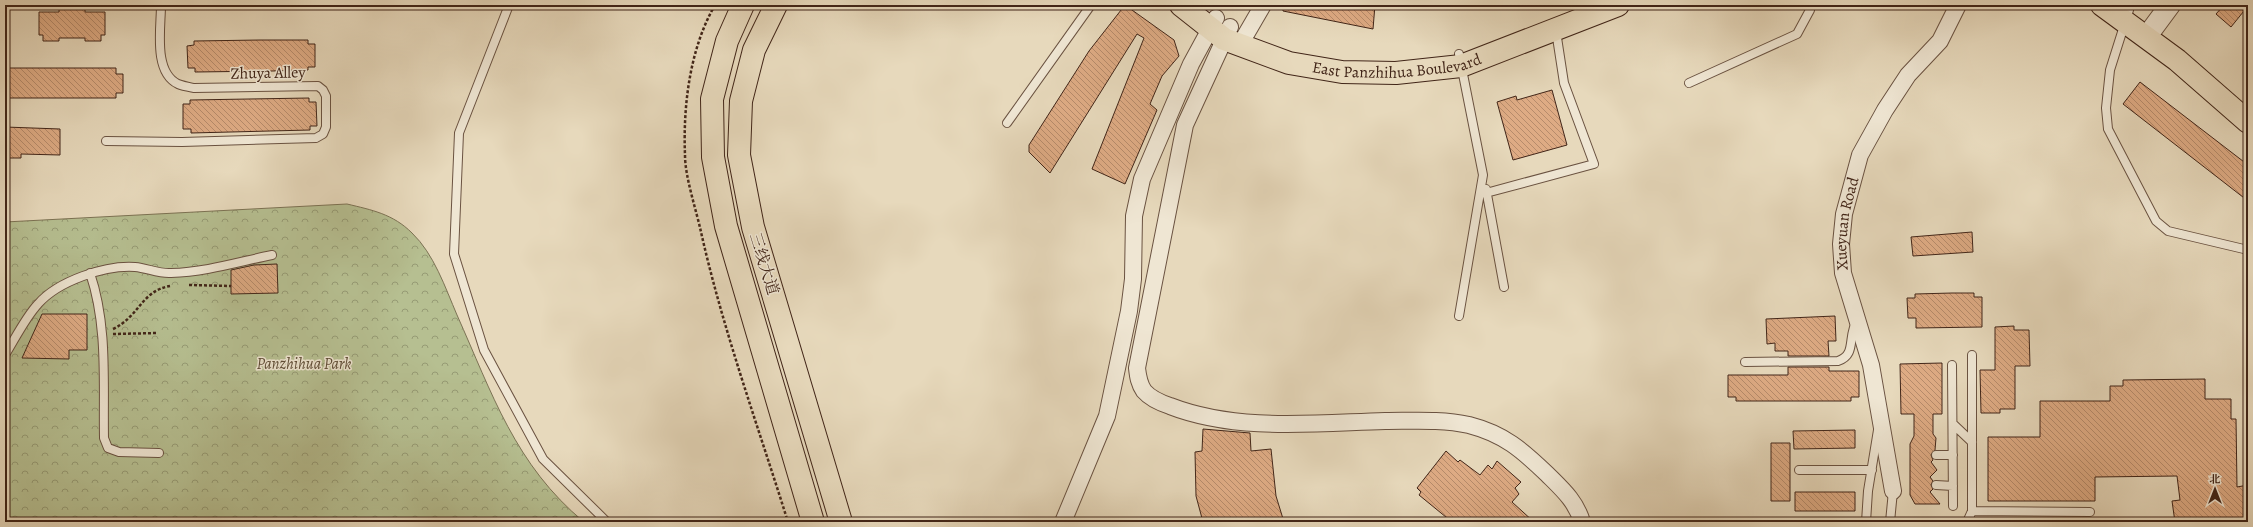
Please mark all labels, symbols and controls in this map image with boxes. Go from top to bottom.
street label: East Panzhihua Boulevard [1310,48,1485,84]
street label: Zhuya Alley [230,61,307,85]
street label: Xueyuan Road [1830,174,1865,271]
street label: 三线大道 [744,230,784,298]
park label: Panzhihua Park [257,353,351,375]
north arrow [2195,469,2235,509]
text: 北 [2210,472,2221,487]

